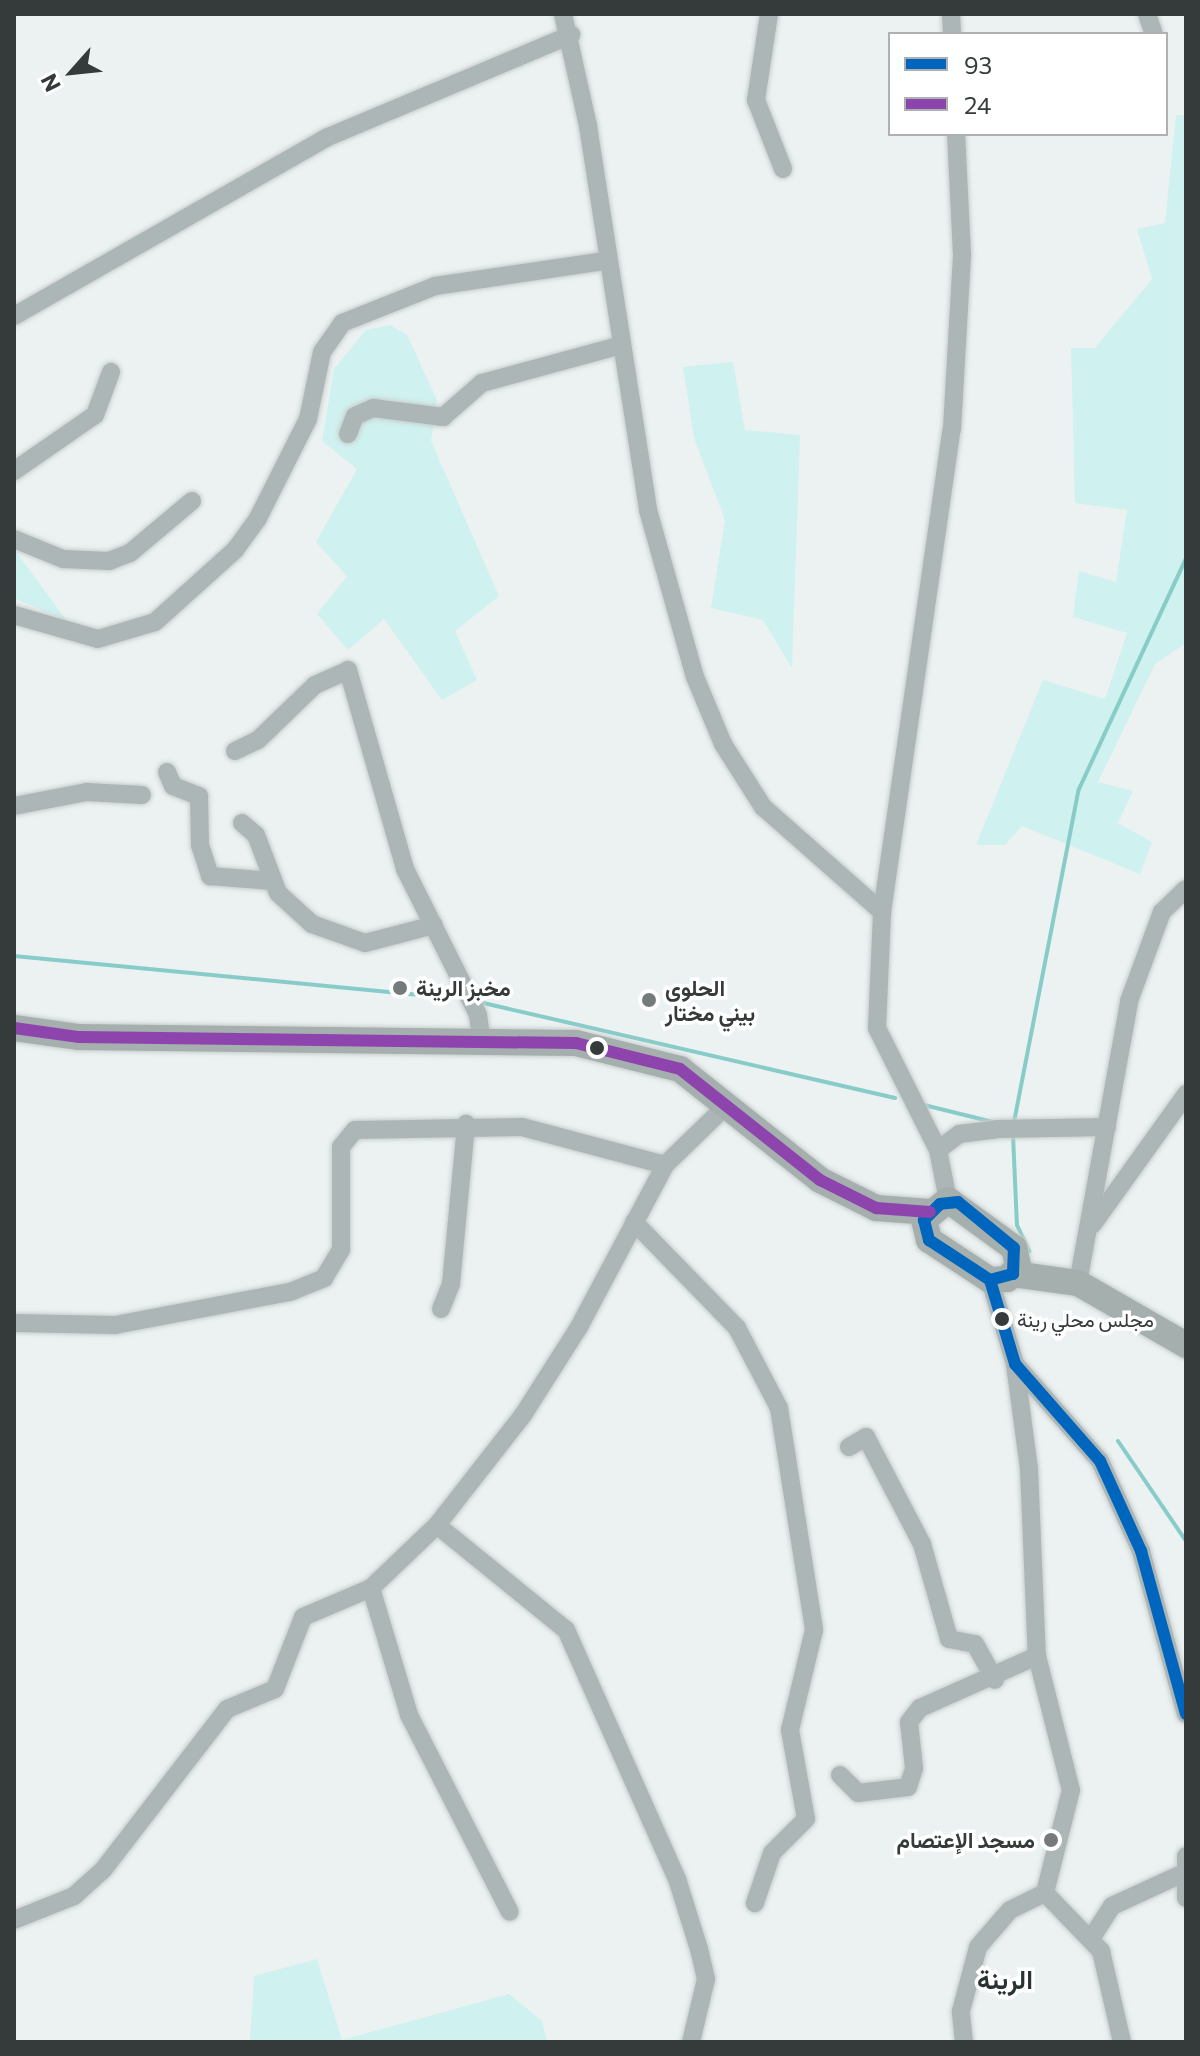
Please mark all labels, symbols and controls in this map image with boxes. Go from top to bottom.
north arrow [32,32,112,112]
legend [888,32,1168,136]
text: 93 [964,50,992,79]
text: N [34,70,66,97]
text: 24 [964,90,991,119]
place label: الحلوى بيني مختار [665,974,755,1026]
place label: مخبز الرينة [416,975,511,1001]
marker: مخبز الرينة [391,979,409,997]
marker: الحلوى بيني مختار [640,991,658,1009]
unlabelled marker [589,1040,605,1056]
place label: مجلس محلي رينة [1017,1307,1154,1331]
marker: مجلس محلي رينة [994,1311,1010,1327]
place label: مسجد الإعتصام [897,1827,1035,1853]
marker: مسجد الإعتصام [1042,1831,1060,1849]
district label: الرينة [977,1963,1033,1995]

